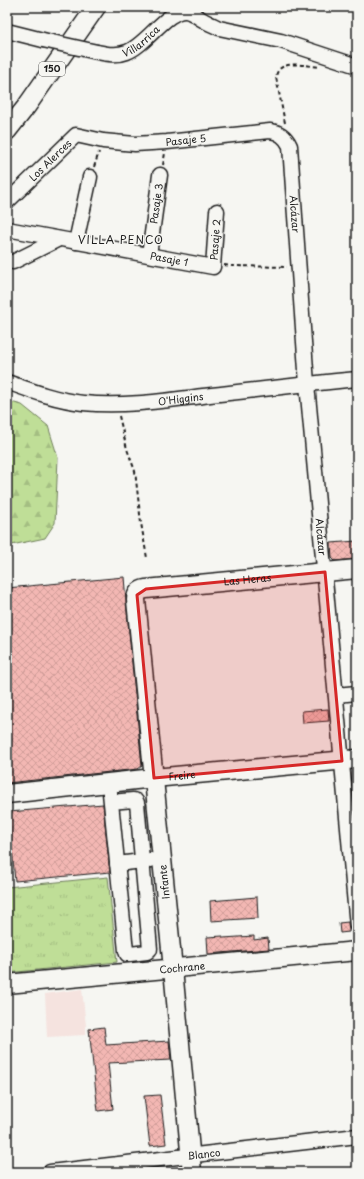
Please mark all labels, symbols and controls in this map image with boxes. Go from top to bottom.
street label: Villarrica [120,21,163,60]
road number: 150 [39,62,65,76]
street label: Pasaje 5 [165,130,207,149]
street label: Los Alerces [25,135,75,184]
street label: Pasaje 3 [145,182,166,225]
street label: Alcázar [287,195,304,234]
street label: Pasaje 2 [206,218,223,261]
district label: VILLA PENCO [78,231,164,248]
street label: Pasaje 1 [149,248,190,269]
street label: O'Higgins [157,388,205,408]
street label: Alcázar [312,517,331,557]
street label: Las Heras [223,569,272,589]
street label: Freire [168,766,196,784]
street label: Infante [154,864,173,900]
street label: Cochrane [159,957,206,977]
street label: Blanco [187,1144,221,1163]

